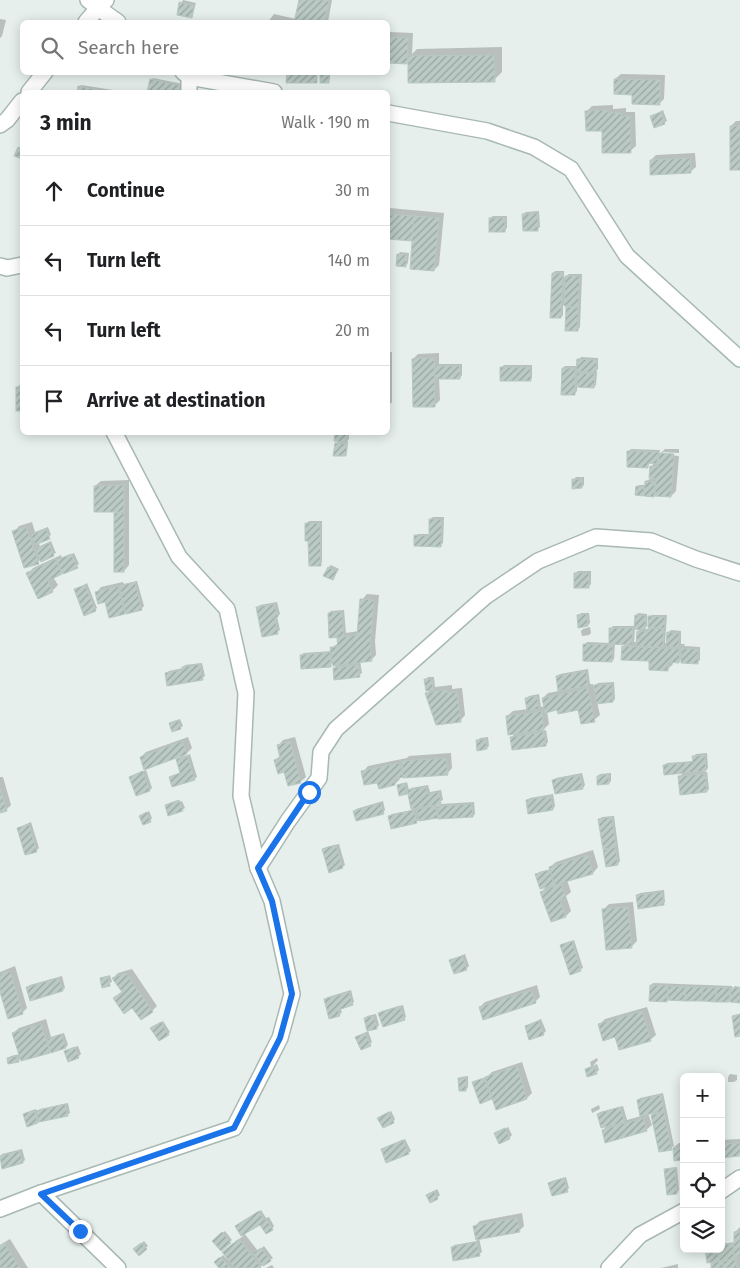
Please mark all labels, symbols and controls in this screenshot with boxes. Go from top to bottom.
search box [20,20,390,75]
icon: search [38,34,66,62]
text: Search here [78,36,179,59]
text: 3 min [40,110,92,136]
text: Walk · 190 m [281,113,370,132]
icon: ahead [40,177,68,205]
text: Continue [87,179,165,202]
text: 30 m [335,181,370,200]
icon: left [40,247,68,275]
text: Turn left [87,249,161,272]
text: 140 m [328,251,370,270]
icon: left [40,317,68,345]
text: Turn left [87,319,161,342]
text: 20 m [335,321,370,340]
icon: arrive [40,387,68,415]
text: Arrive at destination [87,389,266,412]
route start [298,781,321,804]
map controls [680,1073,725,1253]
button: + [680,1073,725,1118]
button: − [680,1118,725,1163]
button: locate [680,1163,725,1208]
button: layers [680,1208,725,1253]
route end [69,1220,92,1243]

